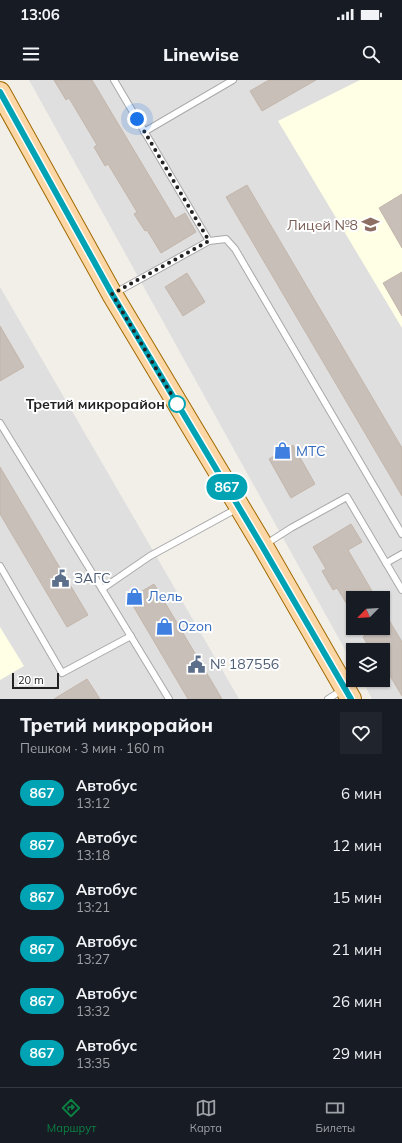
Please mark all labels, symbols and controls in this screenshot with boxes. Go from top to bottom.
text: 13:06 [20,5,60,24]
icon: menu [20,43,42,65]
text: Linewise [163,43,239,66]
icon: search [360,43,382,65]
your location [127,109,147,129]
school or university icon: Лицей №8 [361,215,381,235]
place label: Лицей №8 [287,216,358,234]
place label: Третий микрорайон [26,395,165,413]
marker: Третий микрорайон [168,395,186,413]
shop icon: МТС [273,441,293,461]
place label: МТС [296,442,325,460]
line badge: 867 [204,474,250,500]
text: 867 [214,478,240,496]
public building icon: ЗАГС [51,568,71,588]
place label: ЗАГС [74,569,111,587]
shop icon: Лель [125,586,145,606]
place label: Лель [148,587,183,605]
north arrow [346,591,390,635]
map controls [346,591,390,687]
shop icon: Ozon [155,616,175,636]
place label: Ozon [178,617,212,635]
button: layers [346,643,390,687]
public building icon: № 187556 [187,654,207,674]
place label: № 187556 [210,655,279,673]
scale bar [12,671,59,690]
text: 20 m [18,673,44,687]
button: heart [340,712,382,754]
text: Третий микрорайон [20,713,213,737]
text: Пешком · 3 мин · 160 m [20,740,164,756]
text: Автобус [76,776,137,795]
text: 867 [29,784,55,802]
text: 6 мин [341,784,382,803]
text: 13:12 [76,795,110,811]
text: Автобус [76,828,137,847]
text: 867 [29,836,55,854]
text: 12 мин [332,836,382,855]
text: 13:18 [76,847,110,863]
text: Автобус [76,880,137,899]
text: 867 [29,888,55,906]
text: 15 мин [332,888,382,907]
text: 13:21 [76,899,110,915]
text: Автобус [76,932,137,951]
text: 867 [29,940,55,958]
text: 21 мин [332,940,382,959]
text: 13:27 [76,951,110,967]
text: Автобус [76,984,137,1003]
text: 867 [29,992,55,1010]
text: 26 мин [332,992,382,1011]
text: 13:32 [76,1003,110,1019]
text: Автобус [76,1036,137,1055]
text: 867 [29,1044,55,1062]
text: 29 мин [332,1044,382,1063]
text: 13:35 [76,1055,110,1071]
tab: Маршрут [47,1097,96,1135]
tab: Карта [190,1097,222,1135]
tab: Билеты [316,1097,355,1135]

